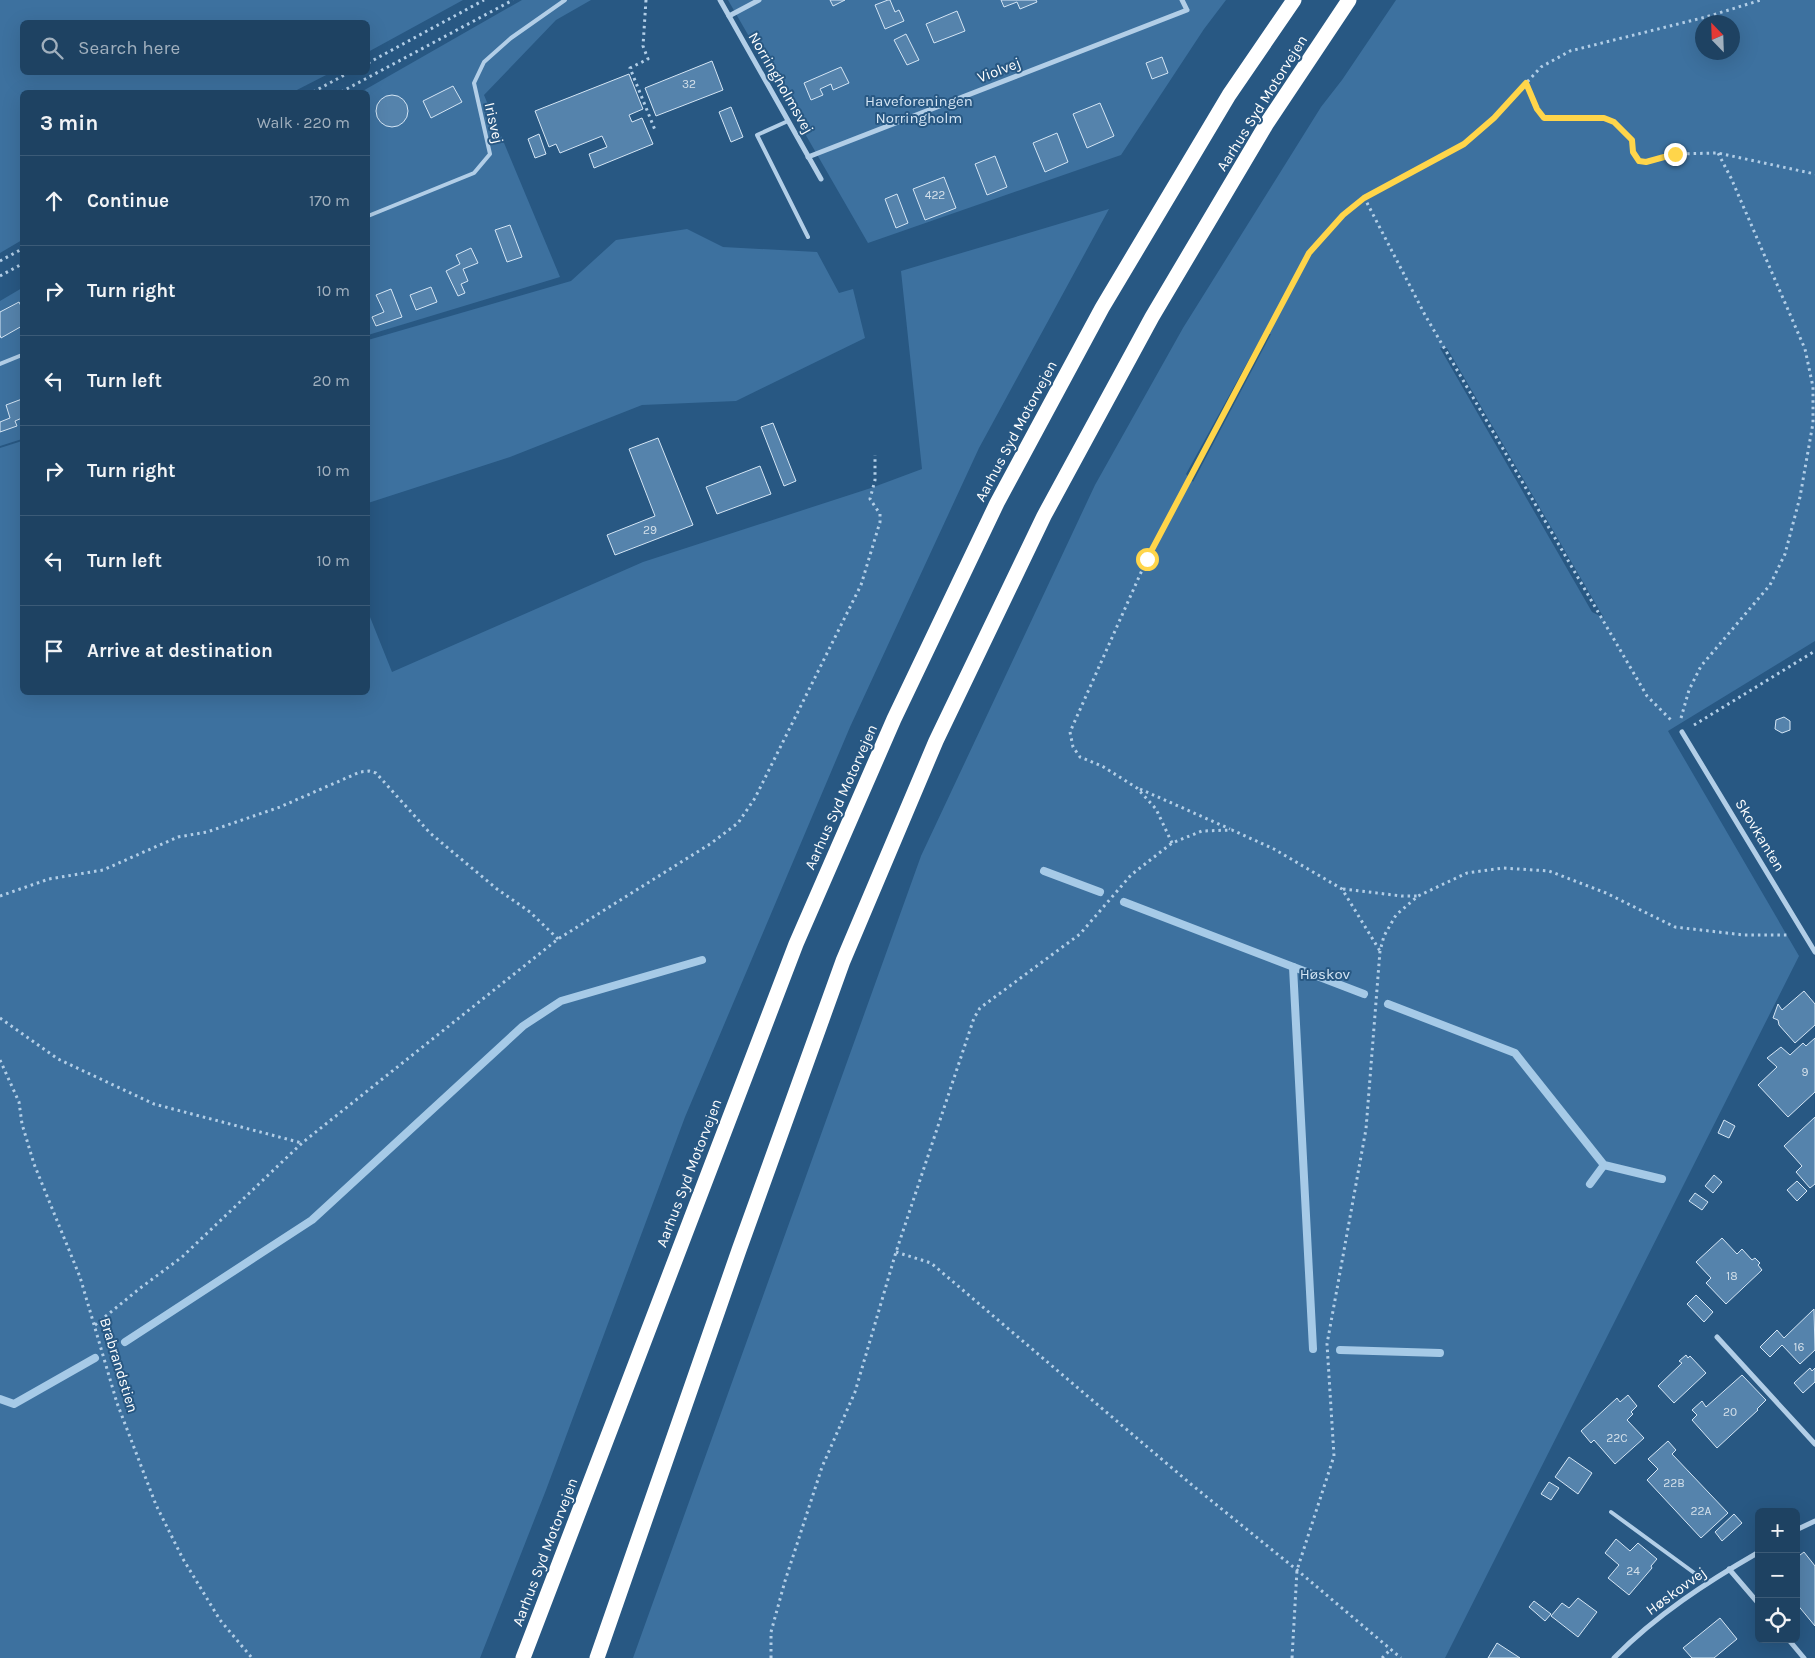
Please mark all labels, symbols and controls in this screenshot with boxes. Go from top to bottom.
north arrow [1695,15,1740,60]
search box [20,20,370,75]
street label: Norringholmsvej [745,29,817,137]
street label: Aarhus Syd Motorvejen [1213,32,1311,174]
icon: search [38,34,66,62]
text: Search here [78,37,180,59]
street label: Violvej [975,53,1023,87]
house number: 32 [682,77,696,91]
park label: Haveforeningen Norringholm [865,92,973,127]
street label: Irisvej [481,101,507,145]
text: 3 min [40,111,98,135]
text: Walk · 220 m [257,113,350,132]
route end [1664,143,1687,166]
icon: ahead [40,187,68,215]
house number: 422 [925,188,945,202]
text: Continue [87,190,169,212]
text: 170 m [309,191,350,210]
icon: right [40,277,68,305]
text: Turn right [87,280,176,302]
text: 10 m [316,281,350,300]
street label: Aarhus Syd Motorvejen [971,357,1061,505]
icon: left [40,367,68,395]
text: Turn left [87,370,162,392]
text: 20 m [312,371,350,390]
icon: right [40,457,68,485]
text: Turn right [87,460,176,482]
text: 10 m [316,461,350,480]
house number: 29 [643,523,657,537]
icon: left [40,547,68,575]
route start [1136,548,1159,571]
text: Turn left [87,550,162,572]
text: 10 m [316,551,350,570]
icon: arrive [40,637,68,665]
text: Arrive at destination [87,640,273,662]
street label: Aarhus Syd Motorvejen [801,722,881,872]
street label: Skovkanten [1731,795,1789,875]
park label: Høskov [1300,965,1351,983]
house number: 9 [1802,1065,1809,1079]
street label: Aarhus Syd Motorvejen [652,1096,726,1250]
house number: 18 [1726,1269,1738,1283]
street label: Brabrandstien [96,1315,142,1415]
house number: 16 [1794,1340,1805,1354]
house number: 20 [1723,1405,1737,1419]
house number: 22C [1606,1431,1628,1445]
street label: Aarhus Syd Motorvejen [508,1475,582,1629]
house number: 22B [1663,1476,1685,1490]
house number: 22A [1691,1504,1712,1518]
map controls [1755,1508,1800,1643]
button: + [1755,1508,1800,1553]
button: − [1755,1553,1800,1598]
street label: Høskovvej [1642,1563,1710,1619]
house number: 24 [1626,1564,1640,1578]
button: locate [1755,1598,1800,1643]

